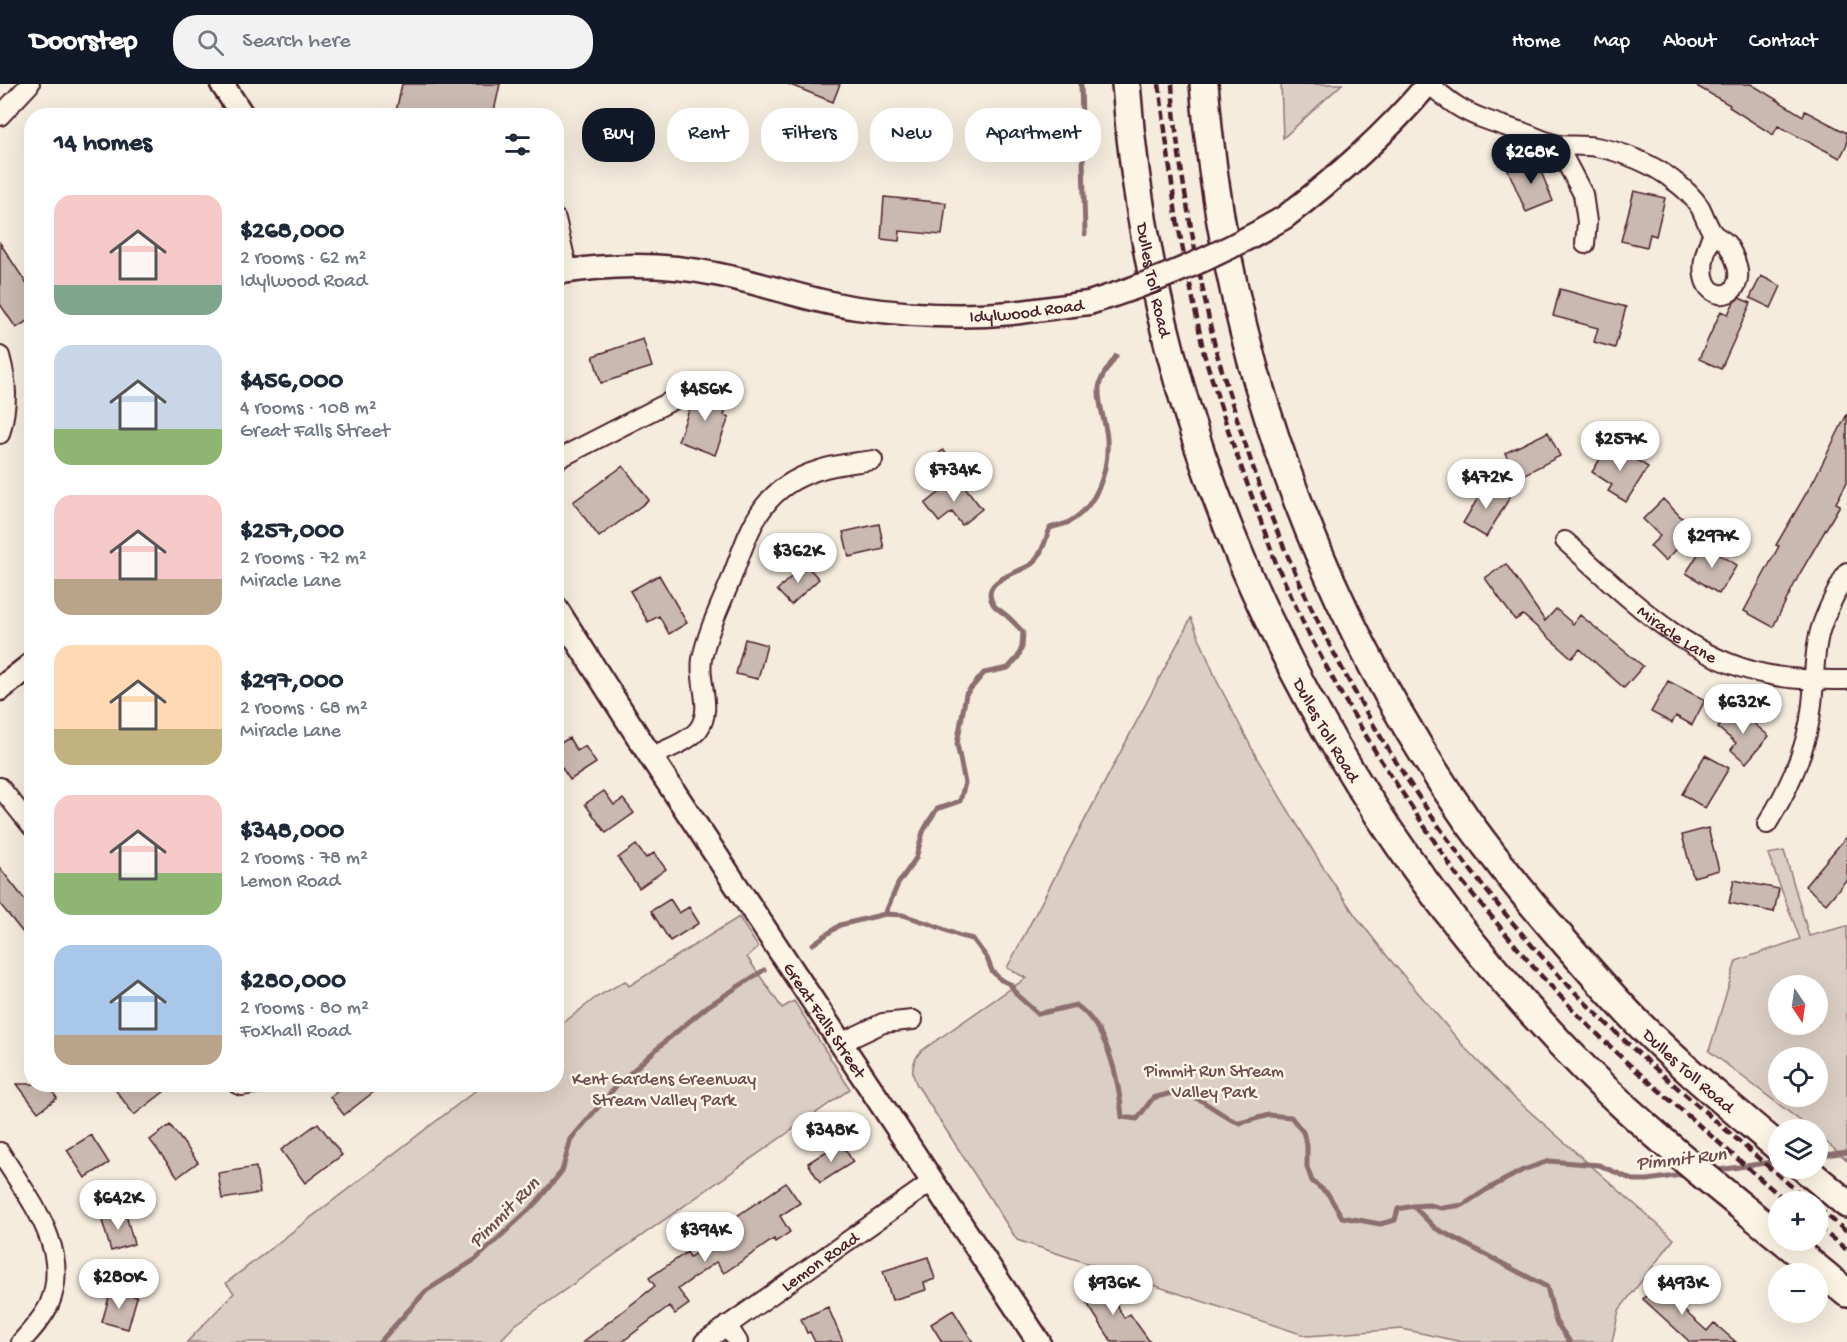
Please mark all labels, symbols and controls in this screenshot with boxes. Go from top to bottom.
search box [173,15,593,69]
text: Doorstep [30,26,137,59]
icon: search [194,26,227,59]
text: Search here [242,29,351,55]
text: Home [1512,30,1560,55]
text: Map [1593,30,1630,55]
text: About [1663,30,1716,55]
text: Contact [1749,30,1817,55]
chip: Buy [582,108,655,162]
chip: Rent [667,108,749,162]
chip: Filters [761,108,858,162]
chip: New [870,108,953,162]
chip: Apartment [965,108,1101,162]
icon: filters [501,128,534,161]
text: 14 homes [54,129,152,160]
pin: $268K [1489,134,1573,185]
text: $268K [1506,142,1556,165]
text: $268,000 [240,217,344,248]
icon: home [102,219,174,291]
street label: Dulles Toll Road [1130,221,1175,341]
text: 2 rooms · 62 m² [240,248,367,271]
text: Idylwood Road [240,271,367,294]
street label: Idylwood Road [969,296,1086,328]
text: $456,000 [240,367,343,398]
icon: home [102,369,174,441]
pin: $456K [663,371,747,422]
text: $456K [680,379,730,402]
text: 4 rooms · 108 m² [240,398,377,421]
text: Great Falls Street [240,421,390,444]
pin: $257K [1578,421,1662,472]
text: $257K [1595,429,1645,452]
pin: $734K [912,452,996,503]
pin: $472K [1444,459,1528,510]
text: $734K [929,460,979,483]
text: $472K [1461,467,1511,490]
text: $257,000 [240,517,344,548]
pin: $297K [1670,518,1754,569]
icon: home [102,519,174,591]
text: $297K [1687,526,1737,549]
pin: $362K [756,533,840,584]
text: $362K [773,541,823,564]
text: 2 rooms · 72 m² [240,548,367,571]
text: Miracle Lane [240,571,341,594]
street label: Miracle Lane [1632,602,1720,670]
text: $297,000 [240,667,343,698]
icon: home [102,669,174,741]
street label: Dulles Toll Road [1286,674,1364,788]
pin: $632K [1701,684,1785,735]
text: $632K [1718,692,1768,715]
text: 2 rooms · 68 m² [240,698,368,721]
text: Miracle Lane [240,721,341,744]
text: $348,000 [240,817,344,848]
icon: home [102,819,174,891]
text: 2 rooms · 78 m² [240,848,368,871]
text: Lemon Road [240,871,340,894]
street label: Great Falls Street [777,959,870,1084]
text: $280,000 [240,967,346,998]
icon: home [102,969,174,1041]
north arrow [1768,975,1828,1035]
map controls [1768,975,1828,1323]
text: 2 rooms · 80 m² [240,998,369,1021]
text: Foxhall Road [240,1021,350,1044]
street label: Dulles Toll Road [1636,1025,1739,1120]
button: locate [1768,1047,1828,1107]
park label: Pimmit Run Stream Valley Park [1143,1062,1284,1104]
park label: Kent Gardens Greenway Stream Valley Park [572,1070,756,1112]
pin: $348K [789,1112,873,1163]
button: layers [1768,1119,1828,1179]
text: $348K [806,1120,856,1143]
water label: Pimmit Run [1635,1144,1728,1177]
water label: Pimmit Run [465,1173,546,1254]
pin: $642K [76,1180,160,1231]
text: $642K [93,1188,143,1211]
button: + [1768,1191,1828,1251]
pin: $394K [663,1212,747,1263]
text: $394K [680,1220,730,1243]
street label: Lemon Road [778,1228,865,1297]
pin: $280K [77,1259,161,1310]
button: − [1768,1263,1828,1323]
pin: $936K [1071,1265,1155,1316]
pin: $493K [1640,1265,1724,1316]
text: $280K [93,1267,145,1290]
text: $936K [1088,1273,1138,1296]
text: $493K [1657,1273,1707,1296]

